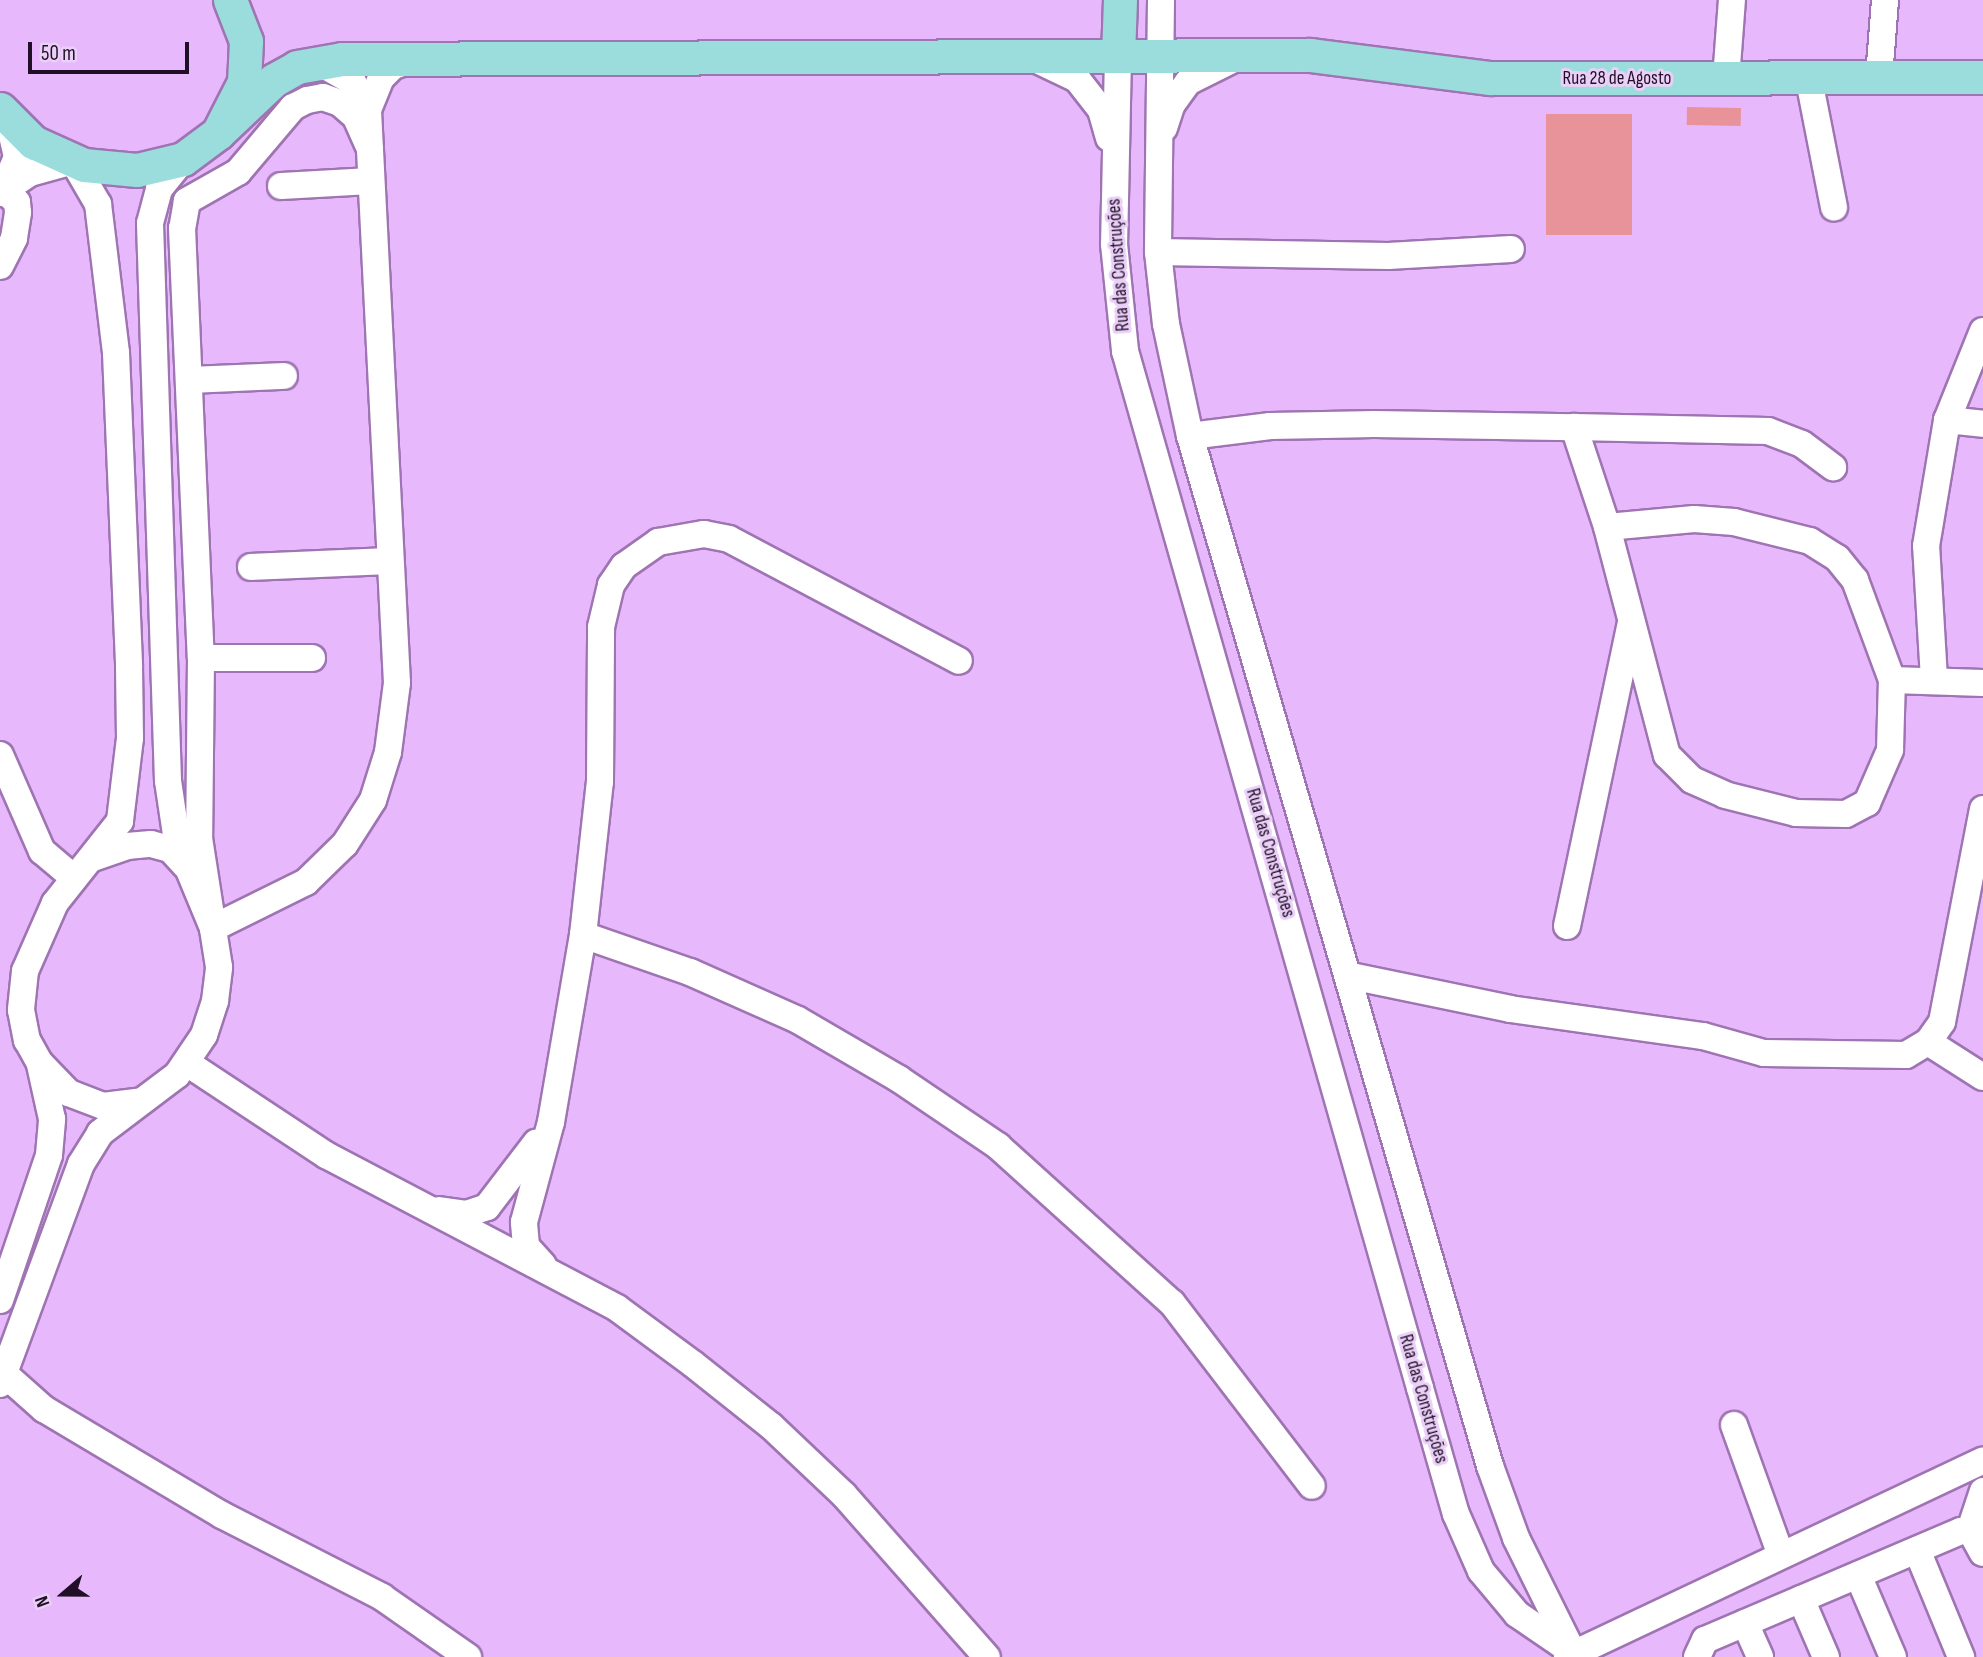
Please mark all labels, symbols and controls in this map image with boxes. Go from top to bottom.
scale bar [32,28,192,72]
text: 50 m [41,41,76,66]
street label: Rua 28 de Agosto [1563,68,1671,90]
street label: Rua das Construções [1103,198,1135,332]
street label: Rua das Construções [1241,786,1299,920]
street label: Rua das Construções [1394,1332,1452,1466]
north arrow [28,1559,98,1629]
text: N [30,1593,55,1610]

